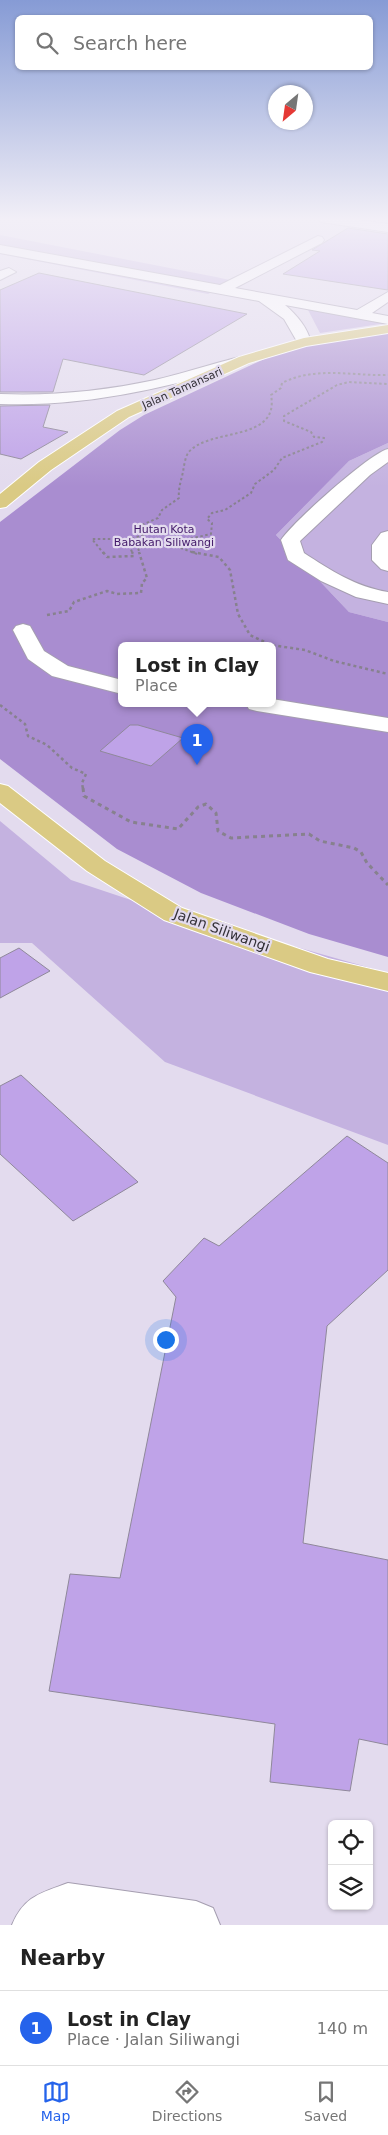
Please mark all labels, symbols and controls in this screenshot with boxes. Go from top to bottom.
search box [15,15,373,70]
icon: search [33,29,61,57]
text: Search here [73,32,187,54]
north arrow [268,85,313,130]
street label: Jalan Tamansari [139,365,224,412]
park label: Hutan Kota Babakan Siliwangi [114,523,214,549]
popup [118,642,276,707]
text: Lost in Clay [135,654,259,676]
text: Place [135,676,178,695]
pin: 1 [181,724,213,765]
street label: Jalan Siliwangi [171,905,272,955]
your location [153,1327,179,1353]
map controls [328,1820,373,1910]
button: locate [328,1820,373,1865]
button: layers [328,1865,373,1910]
text: Nearby [20,1946,105,1970]
text: Lost in Clay [67,2008,191,2030]
text: 1 [30,2019,42,2038]
text: 140 m [317,2019,368,2038]
text: Place · Jalan Siliwangi [67,2030,240,2049]
tab: Map [41,2078,70,2124]
tab: Directions [152,2078,222,2124]
tab: Saved [304,2078,347,2124]

